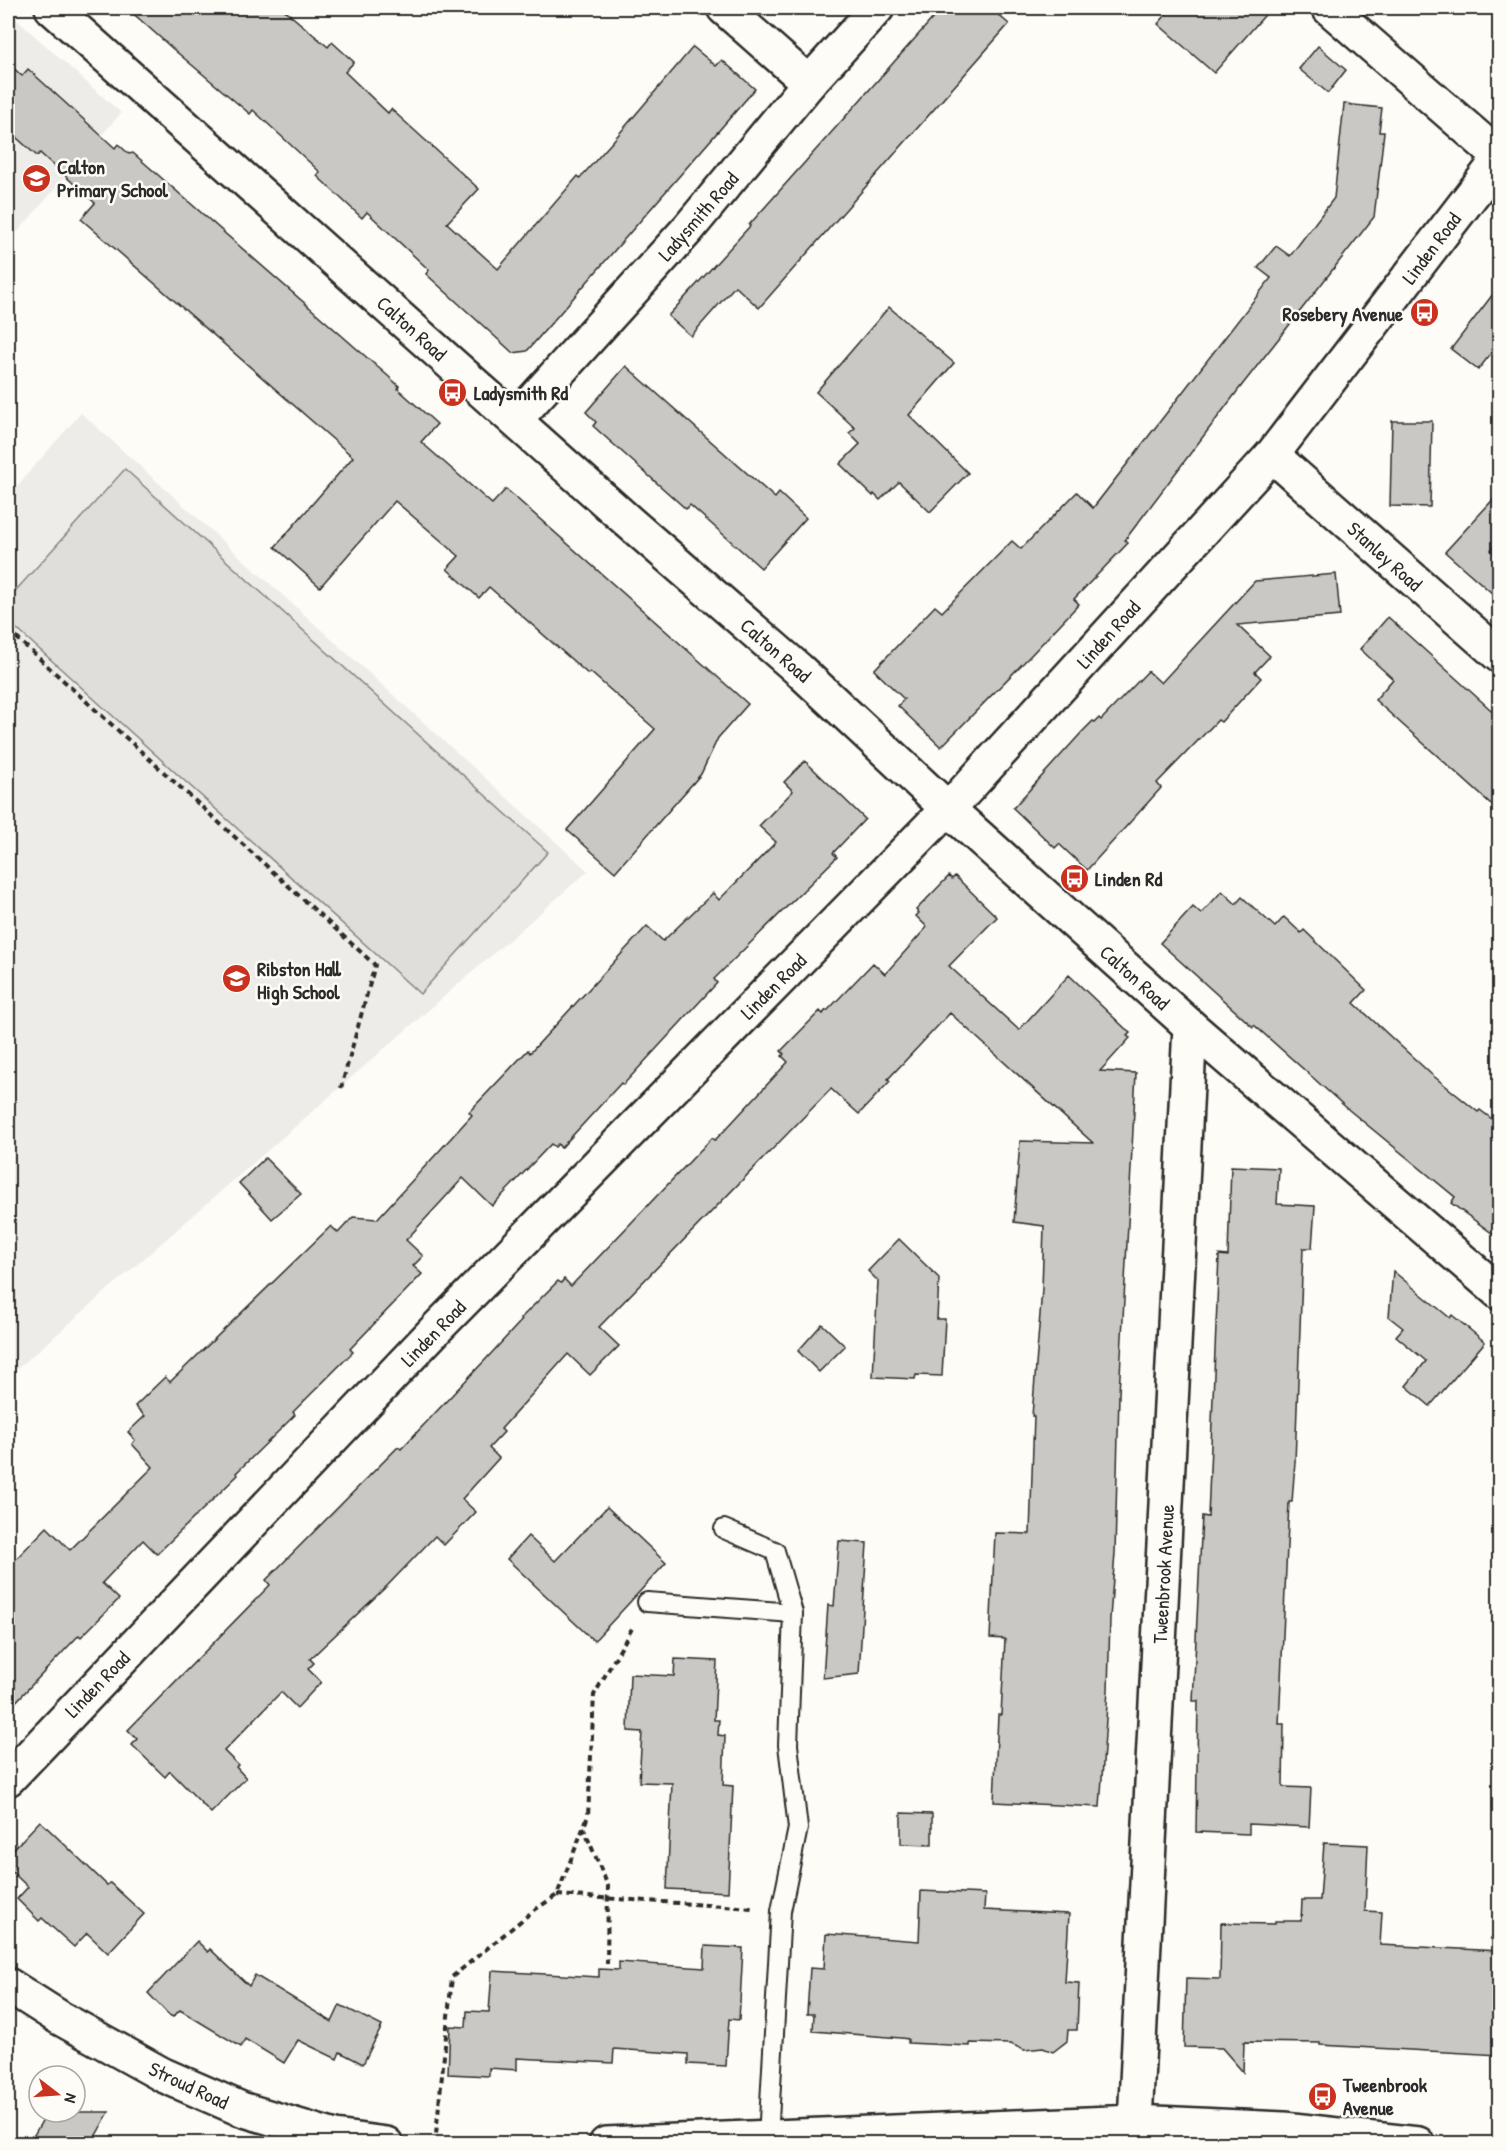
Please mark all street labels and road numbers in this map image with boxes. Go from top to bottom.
street label: Ladysmith Road [652,165,744,266]
street label: Linden Road [1395,207,1467,289]
street label: Calton Road [371,289,453,367]
street label: Stanley Road [1342,515,1428,597]
street label: Linden Road [1070,594,1146,674]
street label: Calton Road [735,612,817,688]
street label: Calton Road [1094,938,1176,1016]
street label: Linden Road [734,947,812,1025]
street label: Linden Road [394,1294,472,1372]
street label: Tweenbrook Avenue [1146,1504,1180,1644]
street label: Linden Road [58,1645,136,1723]
street label: Stroud Road [145,2055,233,2115]

